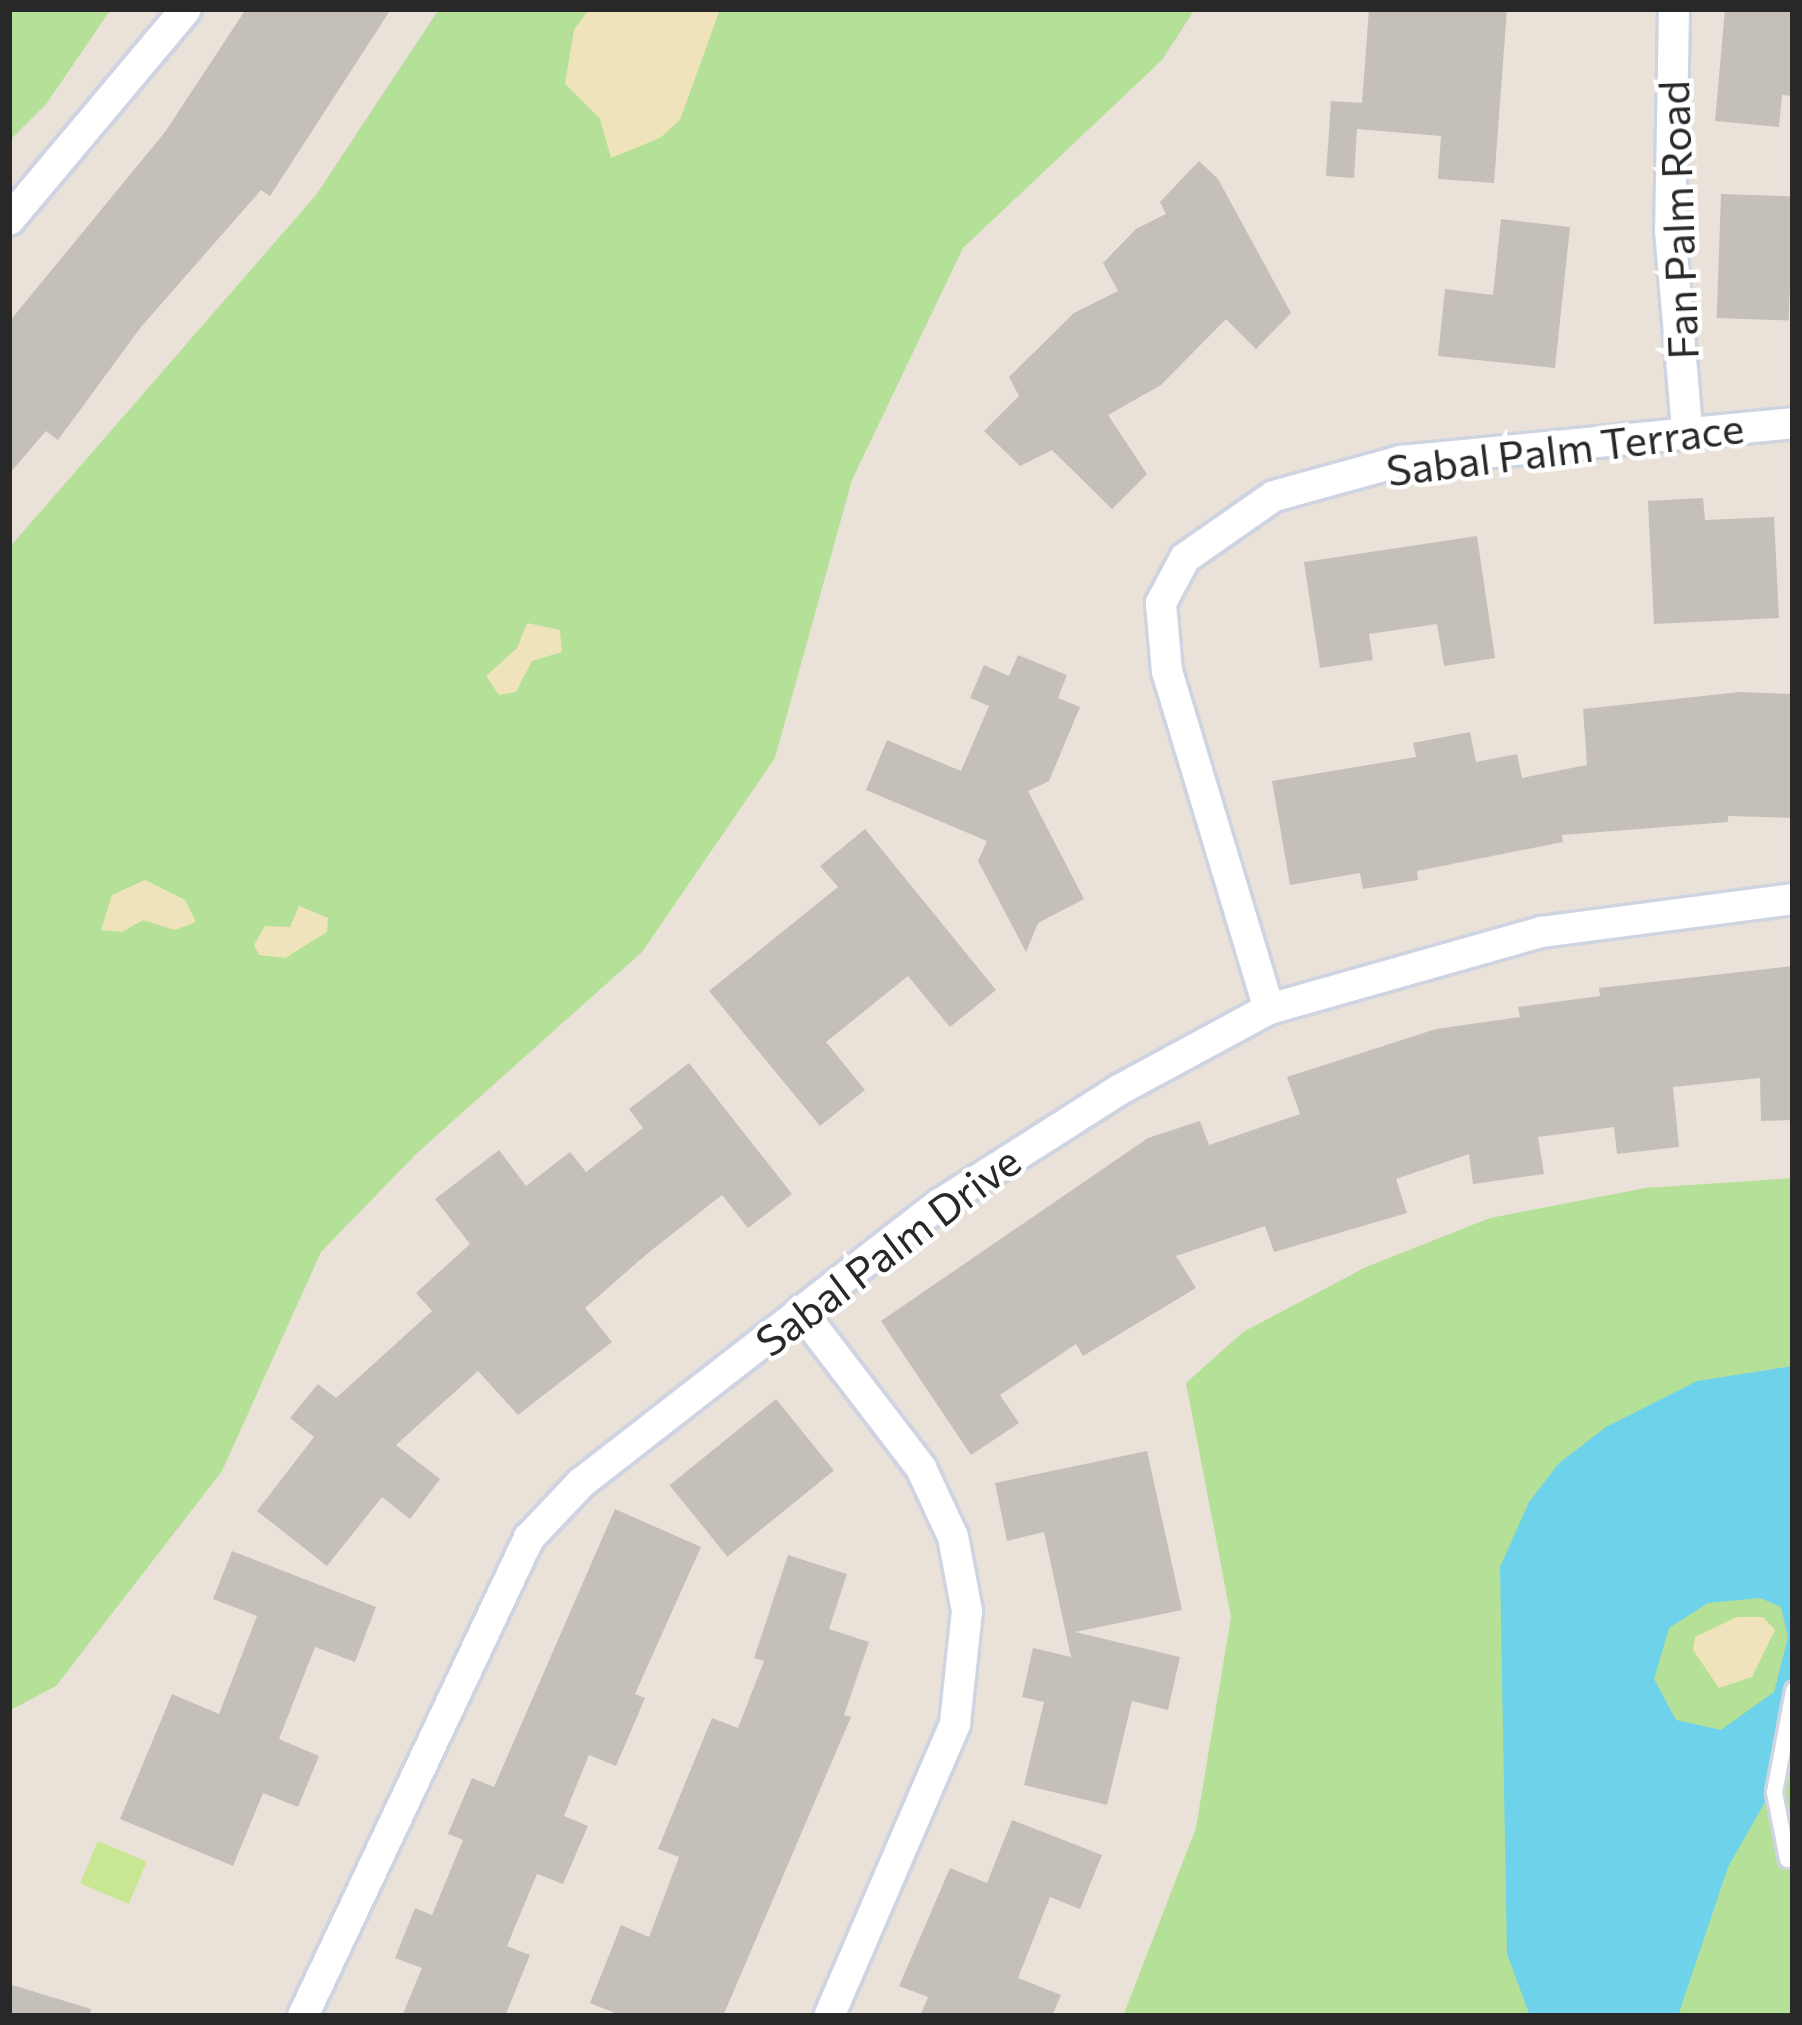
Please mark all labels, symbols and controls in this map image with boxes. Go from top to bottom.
street label: Fan Palm Road [1647,80,1707,360]
street label: Sabal Palm Terrace [1383,401,1747,495]
street label: Sabal Palm Drive [745,1134,1029,1366]

